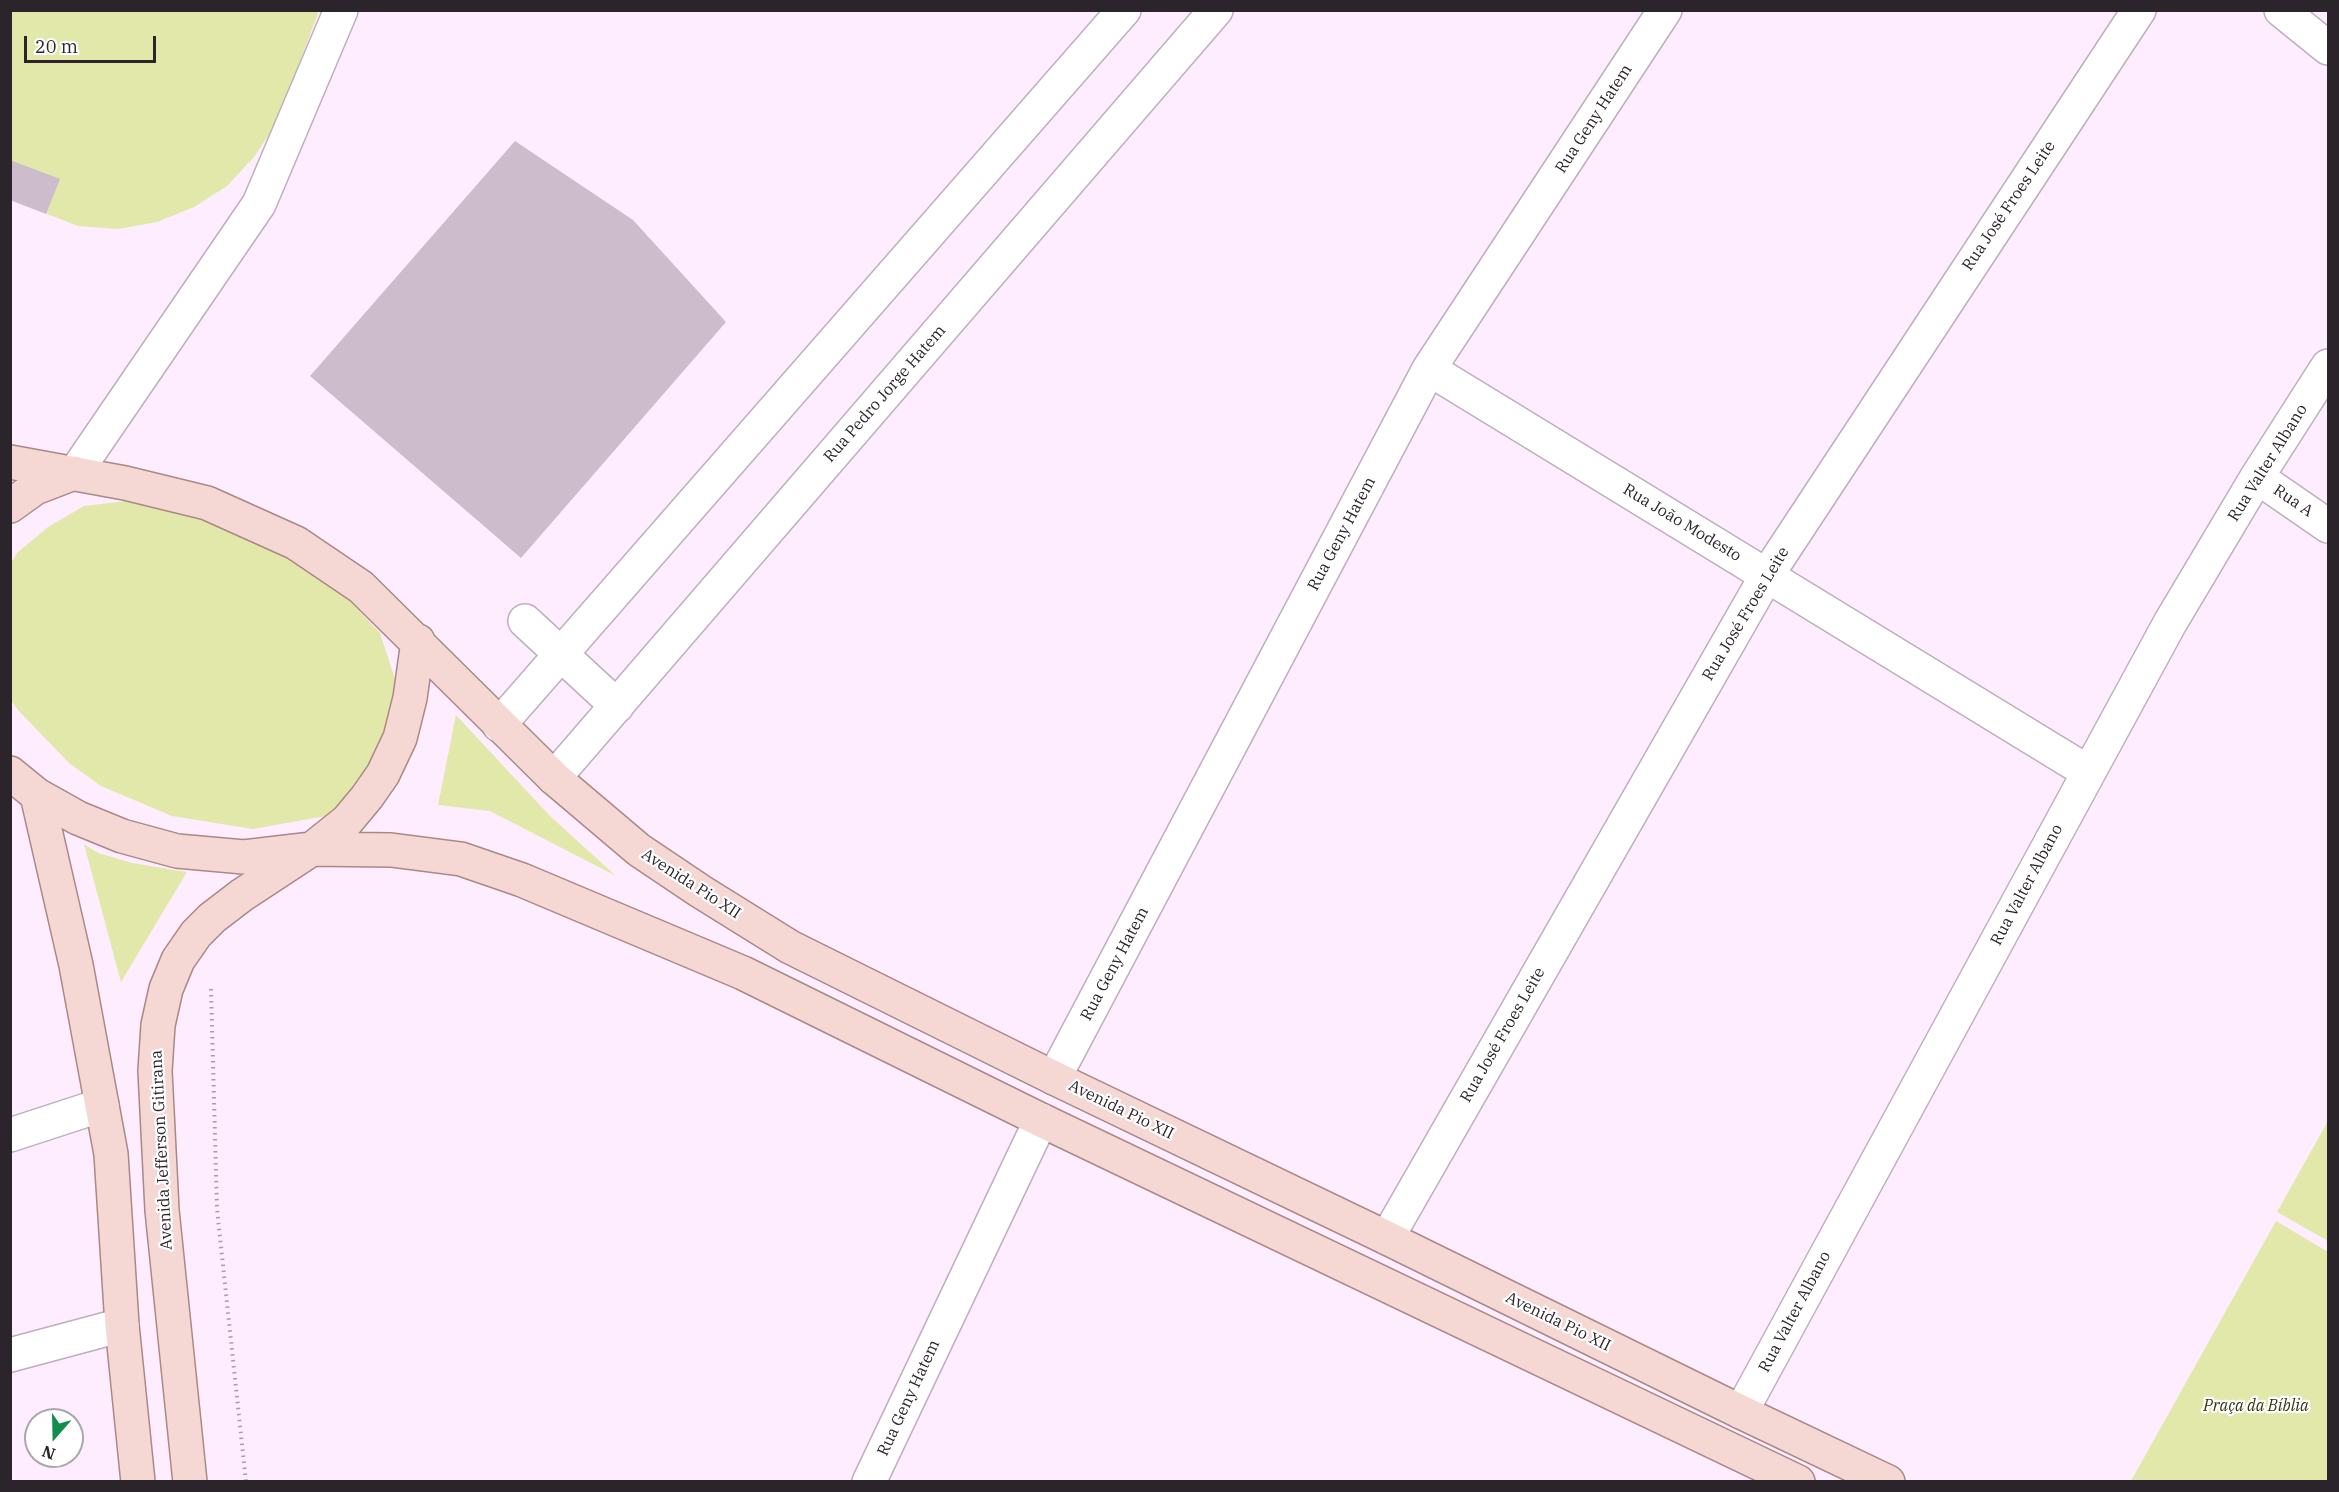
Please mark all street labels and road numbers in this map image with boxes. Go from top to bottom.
street label: Rua Geny Hatem [1552,61,1636,177]
street label: Rua José Froes Leite [1958,137,2060,275]
street label: Rua Pedro Jorge Hatem [820,321,950,467]
street label: Rua Valter Albano [2224,401,2312,525]
street label: Rua Geny Hatem [1304,474,1380,594]
street label: Rua João Modesto [1619,480,1745,566]
street label: Rua A [2269,481,2317,521]
street label: Rua José Froes Leite [1698,544,1794,684]
street label: Rua Valter Albano [1987,821,2067,949]
street label: Avenida Pio XII [638,845,744,923]
street label: Rua Geny Hatem [1077,904,1153,1024]
street label: Rua José Froes Leite [1457,964,1549,1106]
street label: Avenida Jefferson Gitirana [147,1050,177,1250]
street label: Avenida Pio XII [1065,1076,1177,1144]
street label: Rua Valter Albano [1755,1248,1835,1376]
street label: Avenida Pio XII [1502,1288,1614,1356]
street label: Rua Geny Hatem [874,1337,944,1459]

